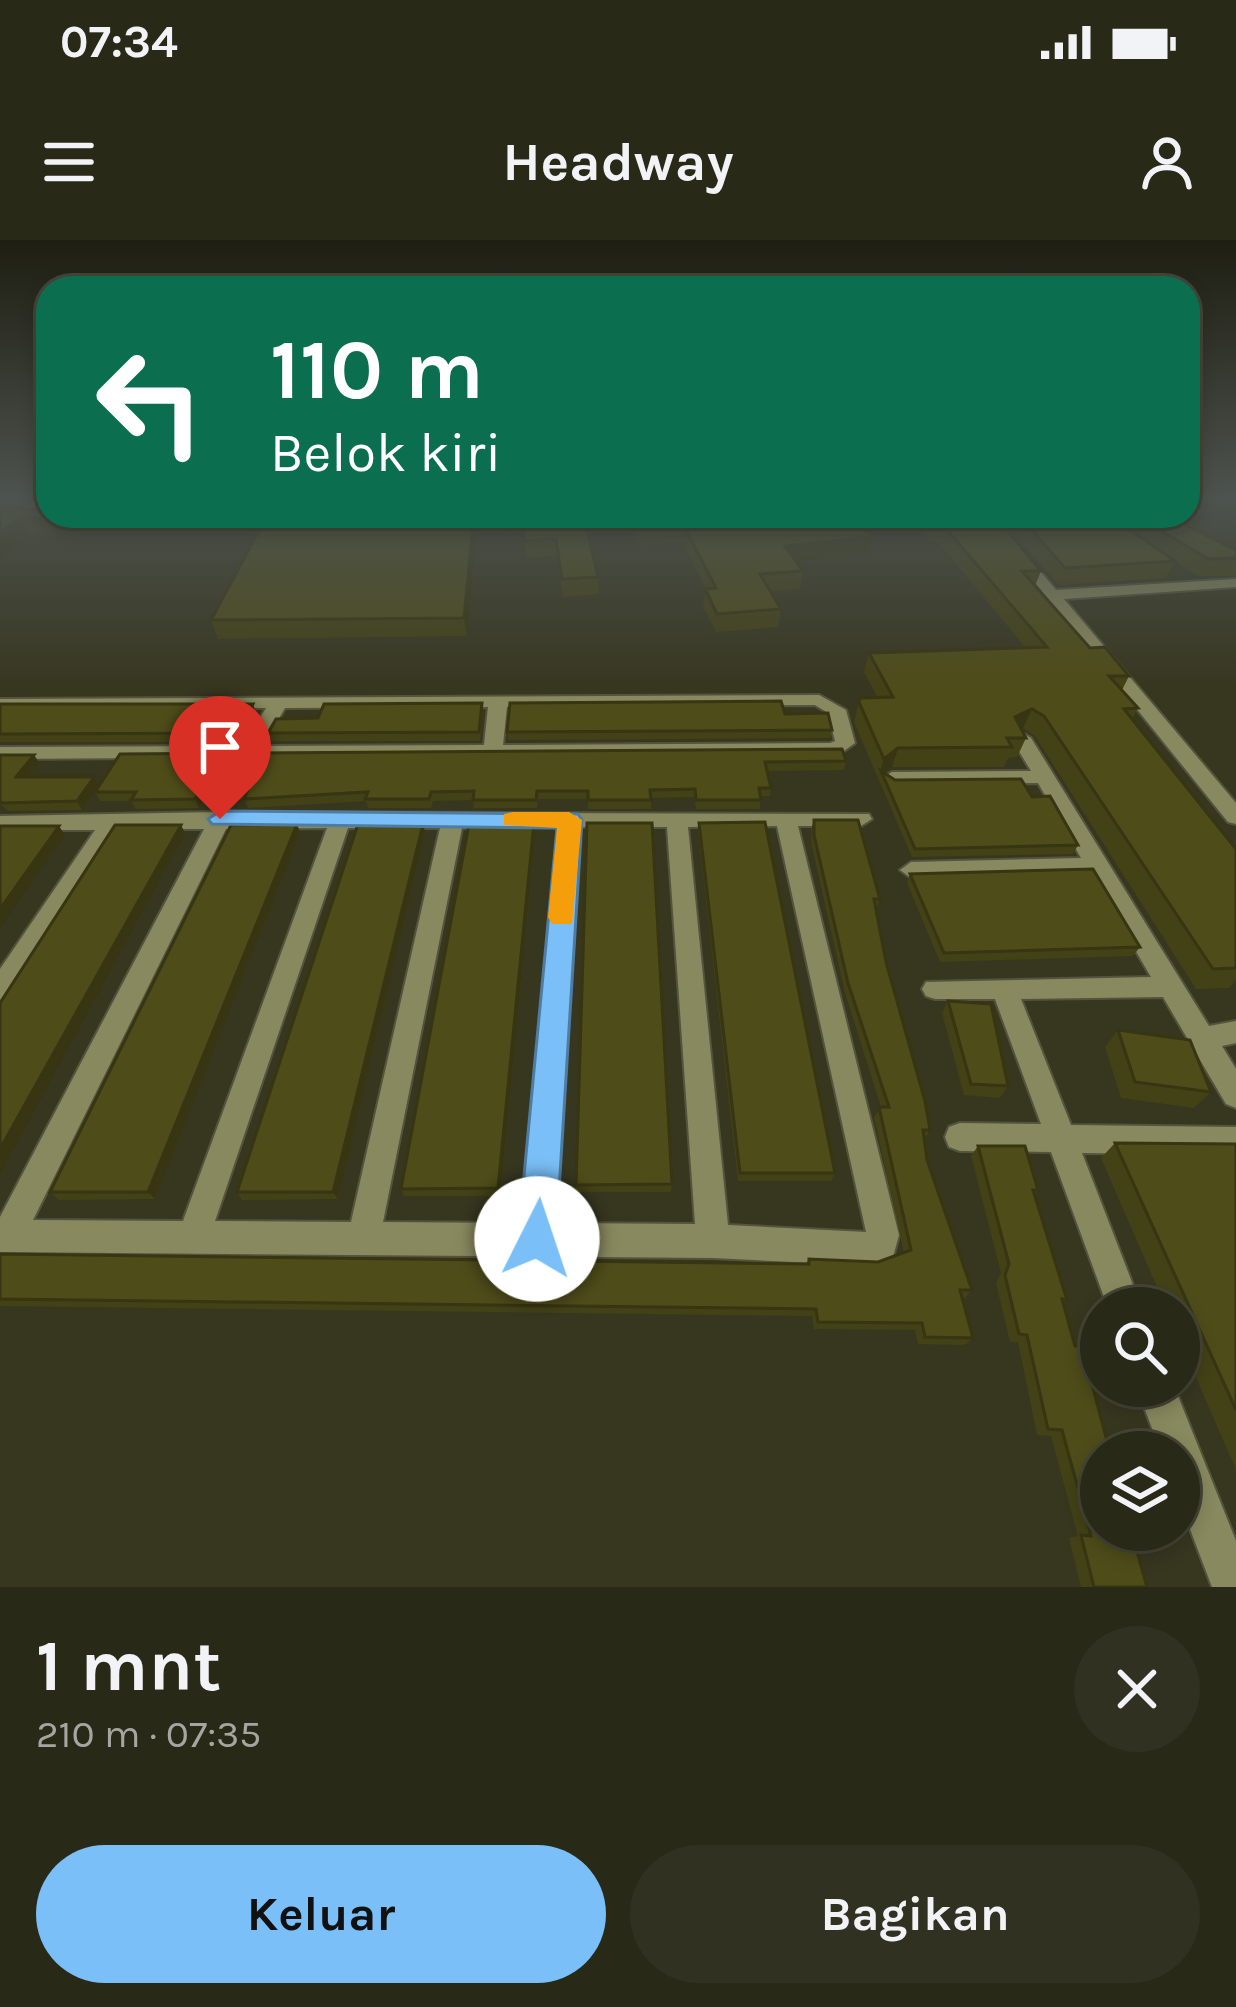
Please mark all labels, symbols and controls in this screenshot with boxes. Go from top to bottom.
text: 07:34 [60,16,178,68]
icon: menu [36,129,102,195]
icon: person [1134,129,1200,195]
text: Headway [502,130,734,194]
text: 110 m [270,321,484,419]
icon: left [72,324,228,480]
text: Belok kiri [270,421,501,485]
pin [169,696,271,819]
icon: arrive [187,714,253,780]
position arrow [474,1176,600,1302]
map controls [1080,1287,1200,1551]
button: search [1080,1287,1200,1407]
button: layers [1080,1431,1200,1551]
text: 1 mnt [36,1624,221,1708]
button: close [1074,1626,1200,1752]
text: 210 m · 07:35 [36,1711,261,1757]
button: Keluar [36,1845,606,1983]
button: Bagikan [630,1845,1200,1983]

